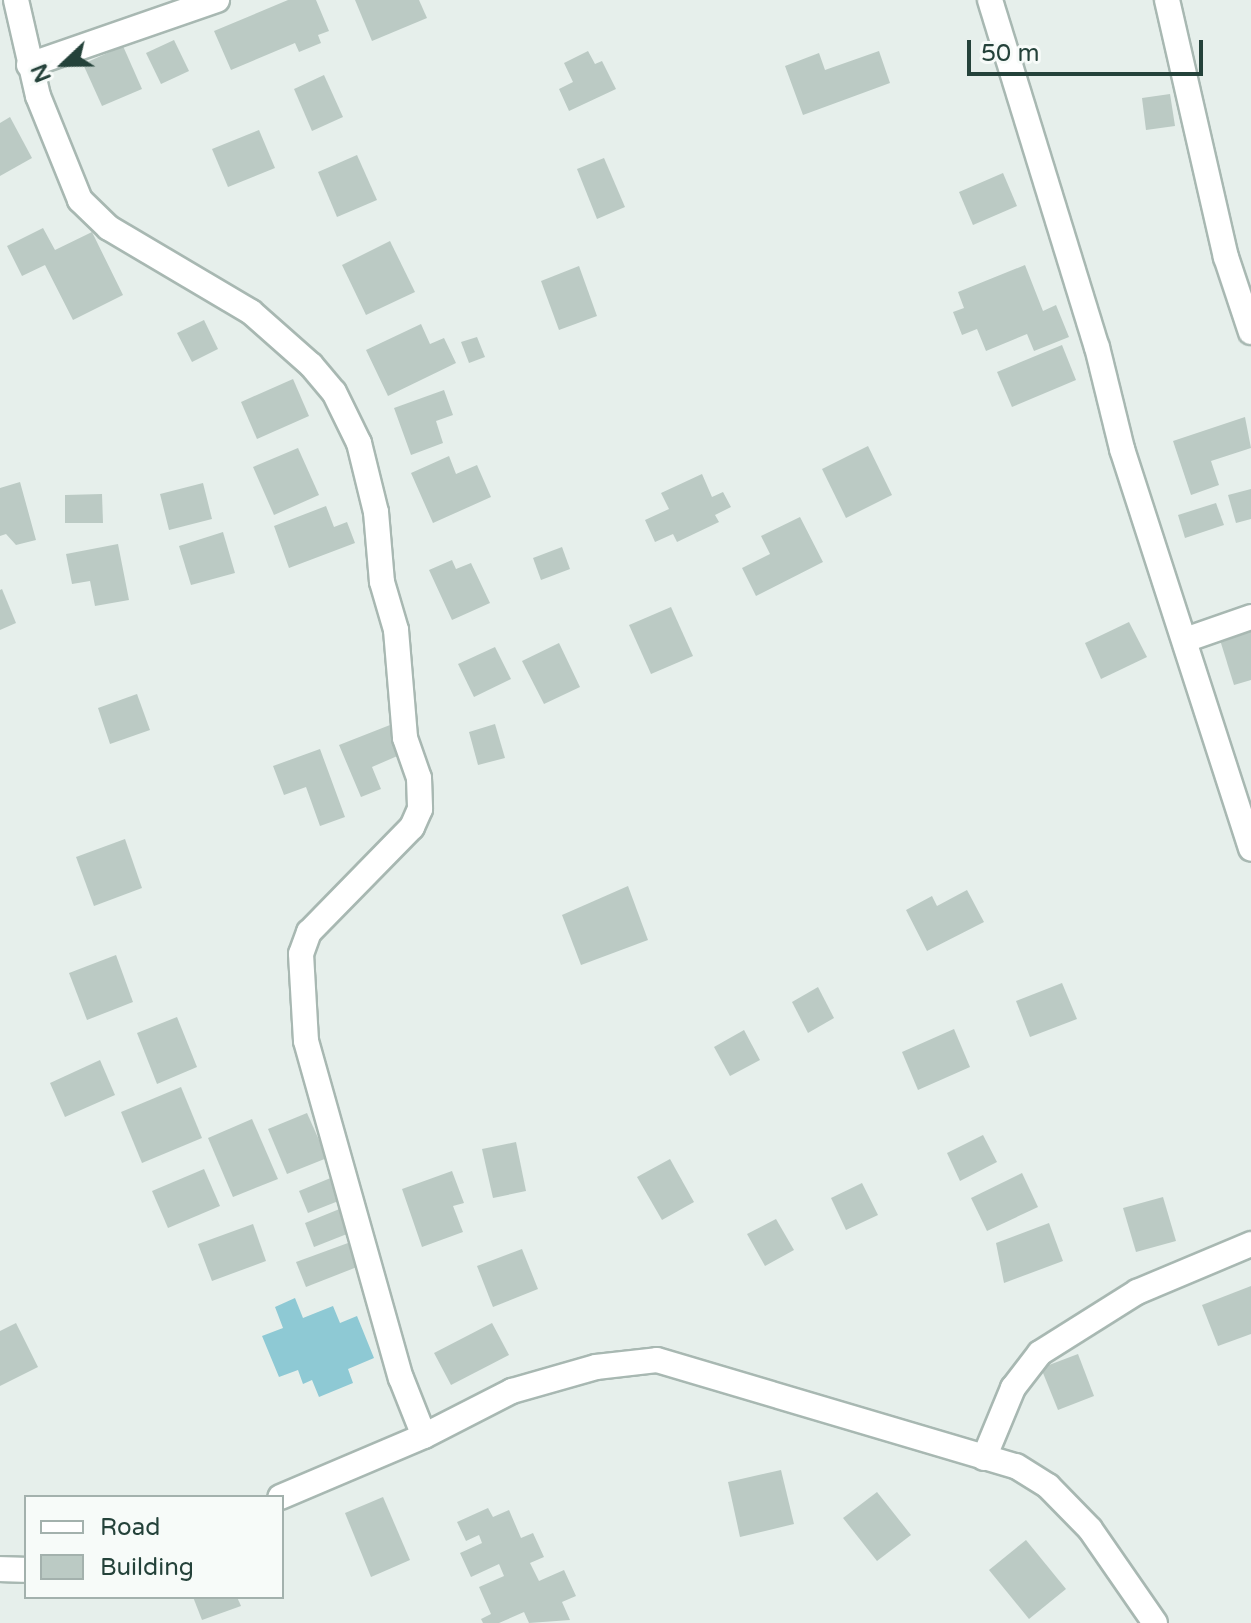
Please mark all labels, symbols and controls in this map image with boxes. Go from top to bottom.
north arrow [24,24,104,104]
scale bar [971,24,1207,74]
text: 50 m [981,39,1039,68]
text: N [26,60,57,86]
legend [24,1495,284,1599]
text: Road [100,1513,160,1542]
text: Building [100,1553,194,1582]

